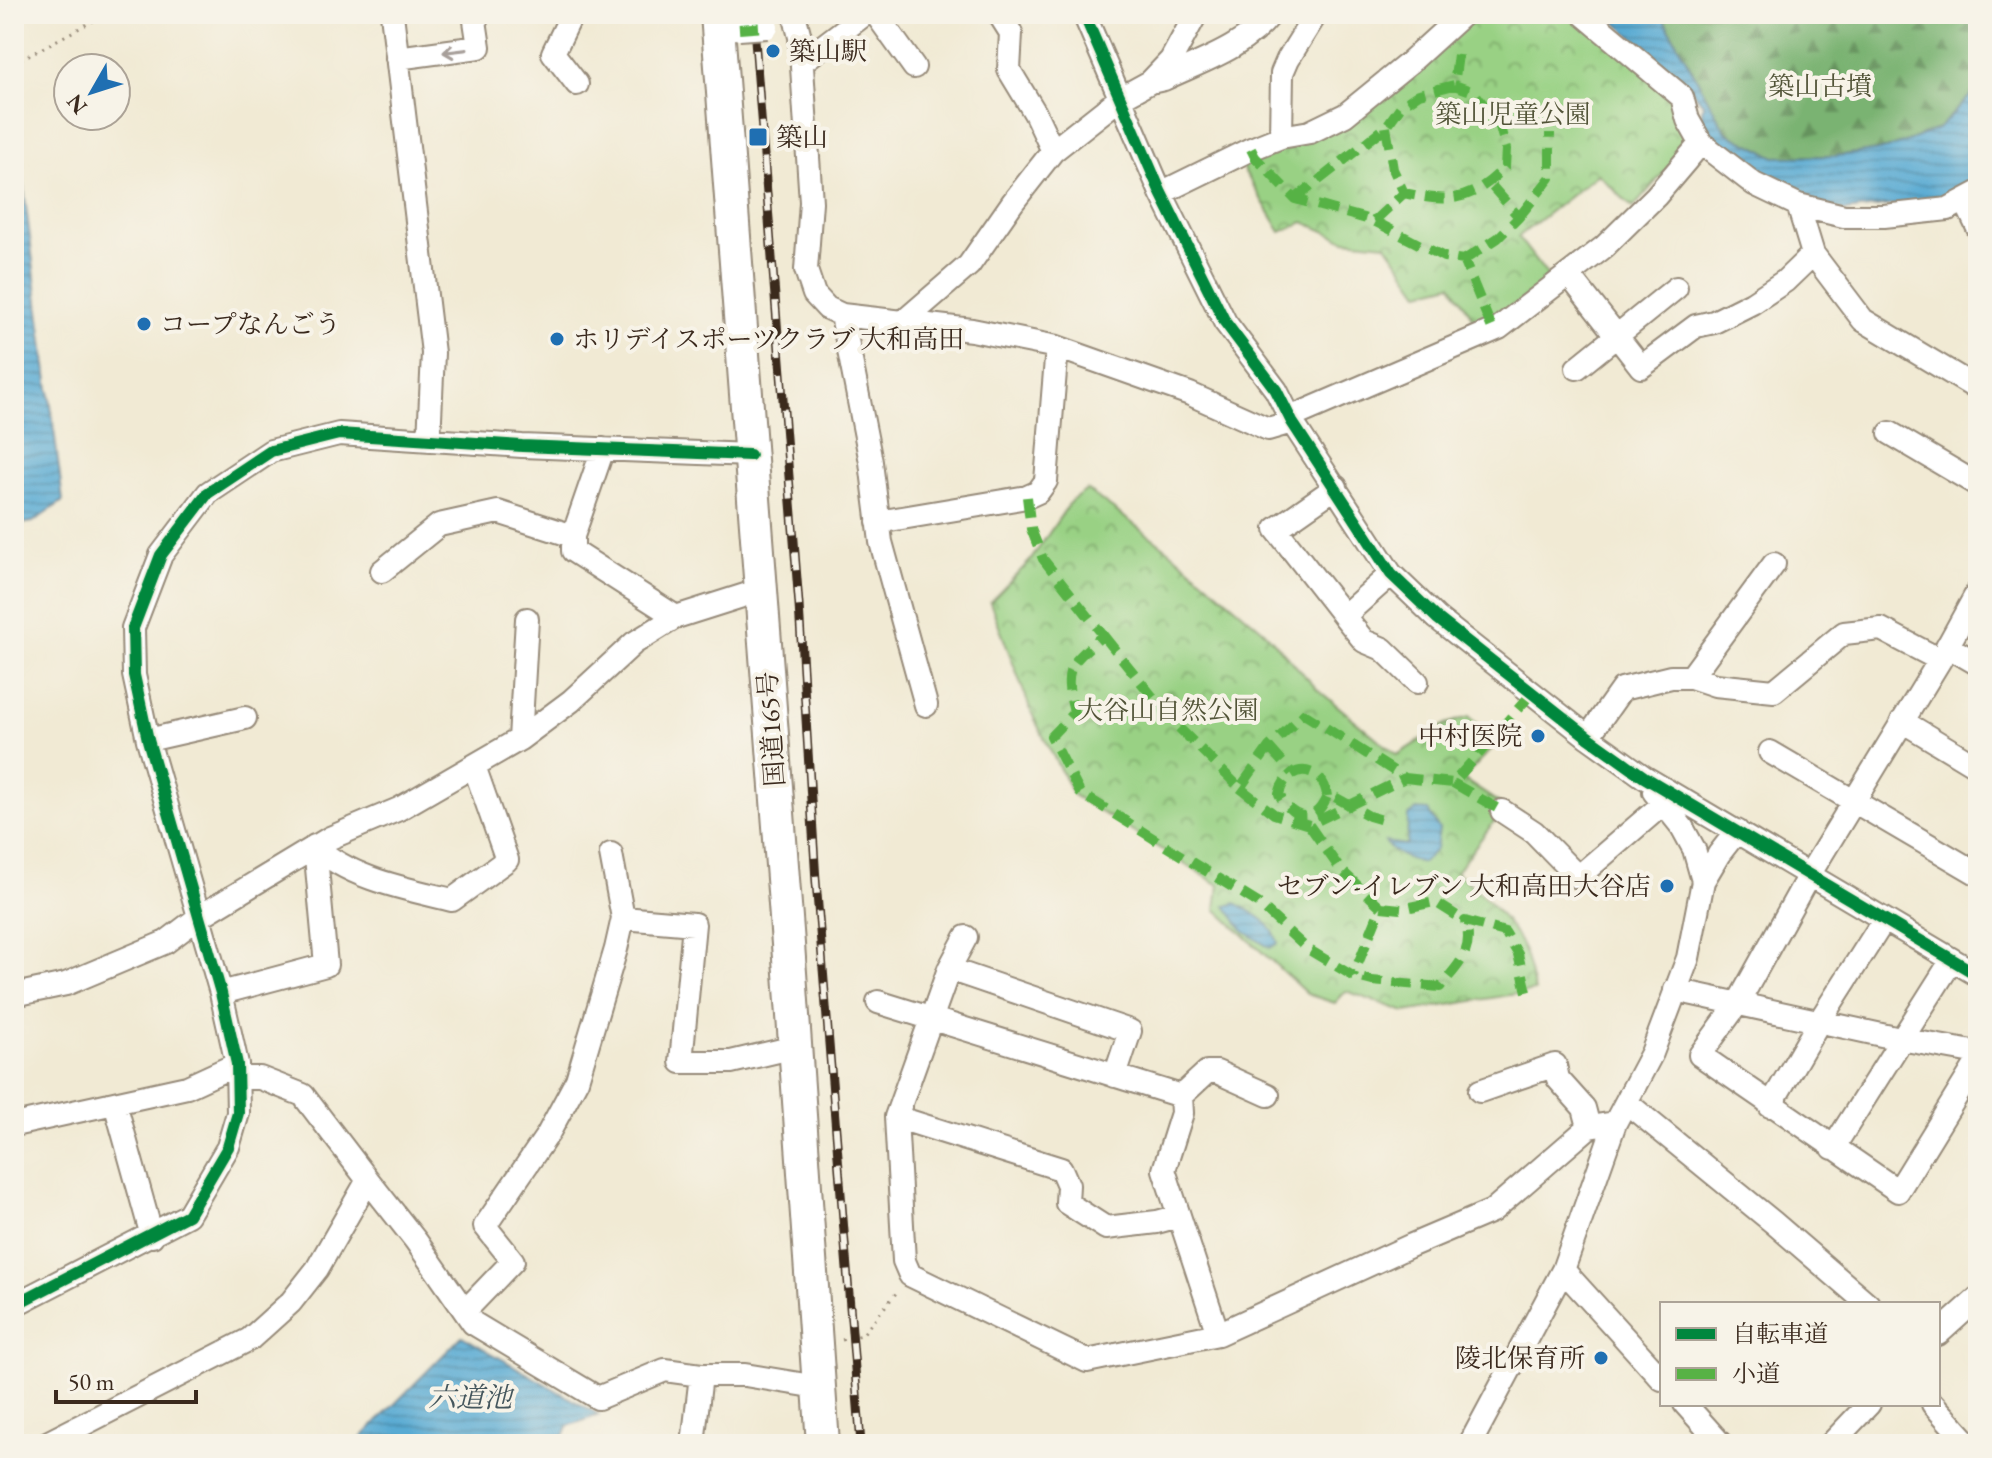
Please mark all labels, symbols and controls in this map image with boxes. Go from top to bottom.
place label: 築山駅 [789,34,867,68]
marker: 築山駅 [764,42,782,60]
one-way arrow [442,43,469,58]
north arrow [52,52,132,132]
park label: 築山古墳 [1768,69,1872,103]
text: N [60,88,94,120]
park label: 築山児童公園 [1435,97,1591,131]
place label: 築山 [776,120,828,154]
marker: 築山 [747,126,769,148]
place label: コープなんごう [160,307,341,341]
marker: コープなんごう [135,315,153,333]
place label: ホリデイスポーツクラブ 大和高田 [573,322,964,356]
marker: ホリデイスポーツクラブ 大和高田 [548,330,566,348]
street label: 国道165号 [750,670,792,788]
park label: 大谷山自然公園 [1077,693,1259,727]
place label: 中村医院 [1418,719,1522,753]
marker: 中村医院 [1529,727,1547,745]
place label: セブン-イレブン 大和高田大谷店 [1277,869,1651,903]
marker: セブン-イレブン 大和高田大谷店 [1658,877,1676,895]
legend [1660,1302,1940,1406]
text: 自転車道 [1732,1318,1828,1349]
place label: 陵北保育所 [1455,1341,1585,1375]
marker: 陵北保育所 [1592,1349,1610,1367]
scale bar [56,1354,196,1404]
text: 小道 [1732,1358,1780,1389]
text: 50 m [68,1366,115,1397]
water label: 六道池 [428,1379,515,1415]

